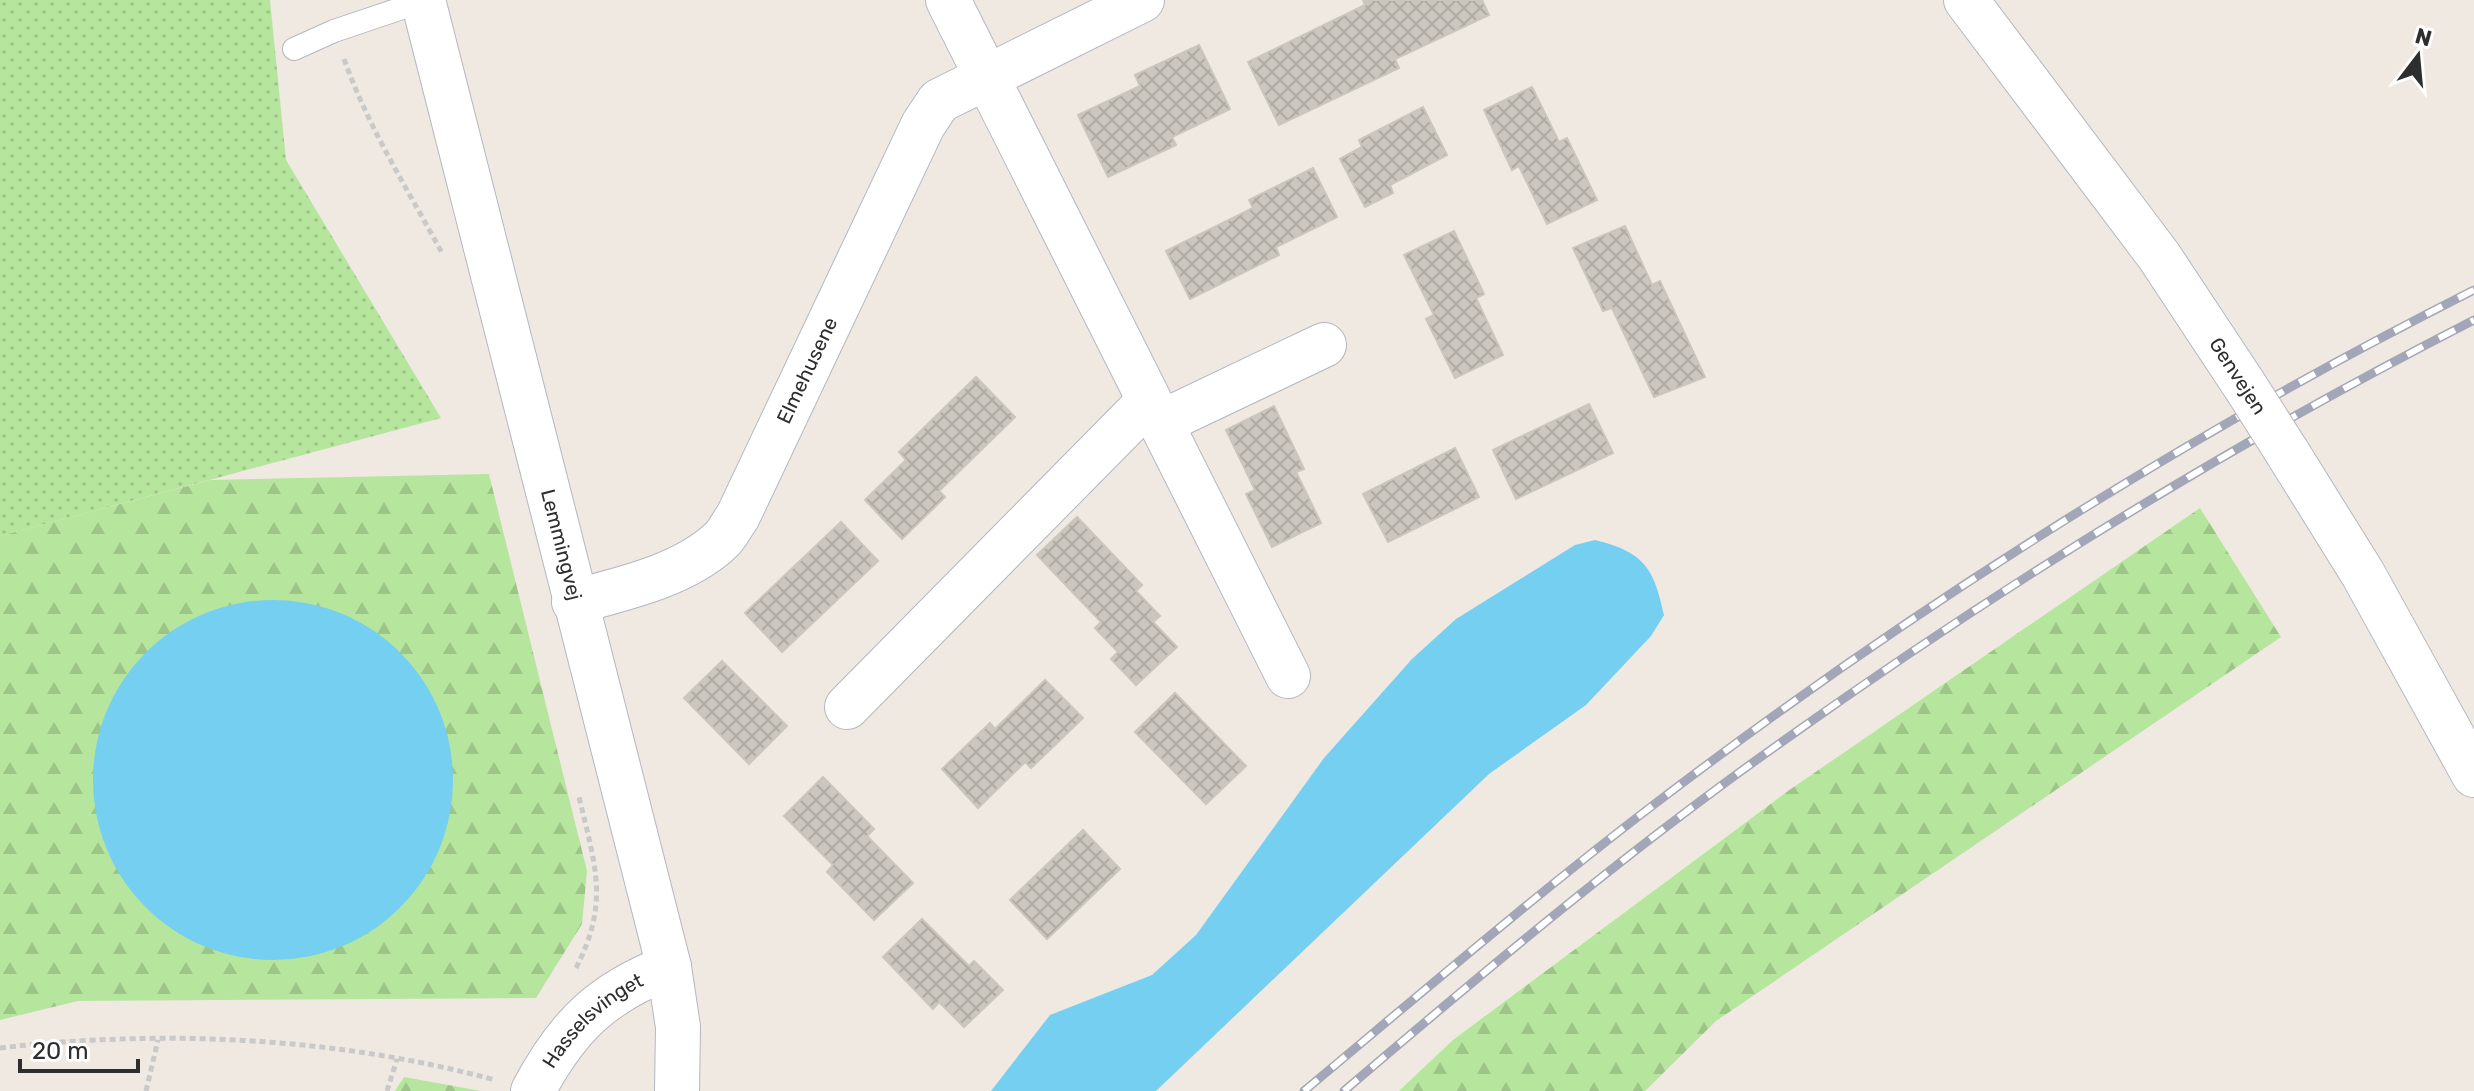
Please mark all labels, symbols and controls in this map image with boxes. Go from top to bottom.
north arrow [2378,16,2458,96]
text: N [2412,22,2435,52]
street label: Elmehusene [772,313,842,427]
street label: Genvejen [2204,333,2272,419]
street label: Lemmingvej [536,487,587,603]
street label: Hasselsvinget [537,968,647,1072]
scale bar [20,1023,138,1073]
text: 20 m [32,1037,89,1065]

